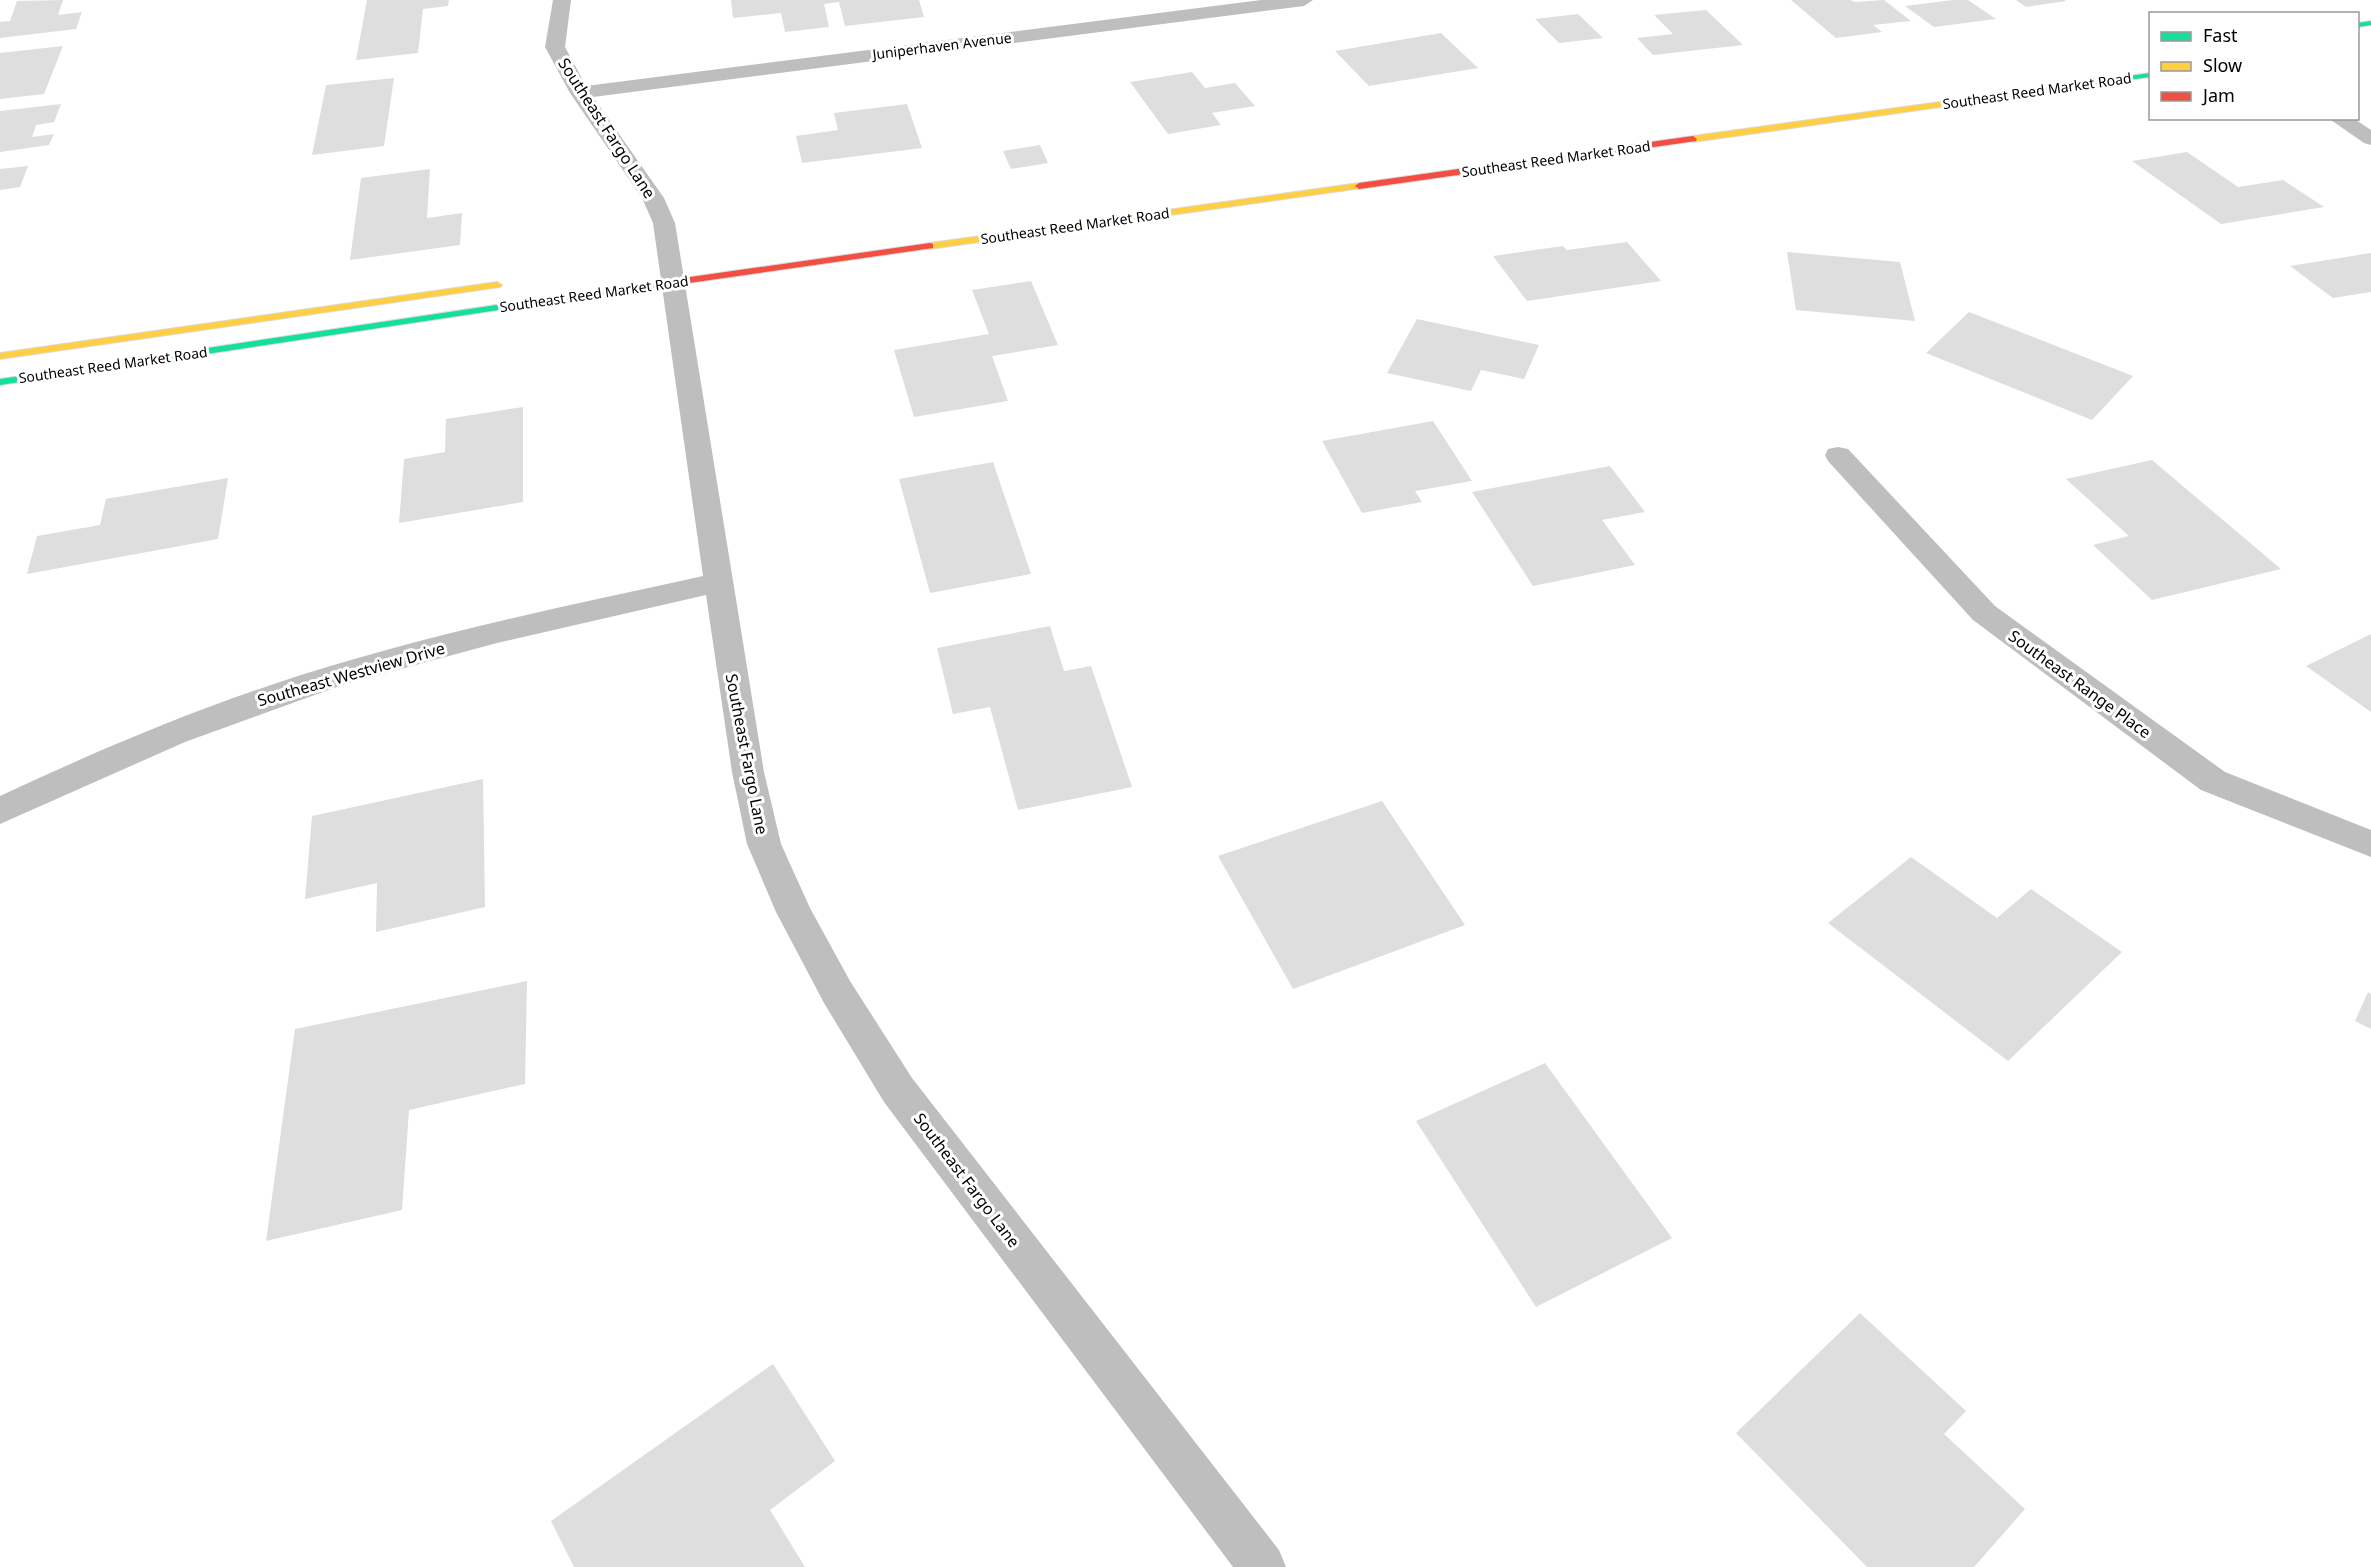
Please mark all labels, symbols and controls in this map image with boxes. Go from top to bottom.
legend [2149,12,2359,120]
text: Fast [2203,23,2238,47]
street label: Juniperhaven Avenue [869,28,1013,64]
text: Slow [2203,53,2242,77]
street label: Southeast Fargo Lane [553,54,661,202]
street label: Southeast Reed Market Road [1941,68,2133,113]
text: Jam [2201,83,2235,107]
street label: Southeast Reed Market Road [1460,136,1652,181]
street label: Southeast Reed Market Road [979,203,1171,248]
street label: Southeast Reed Market Road [498,271,690,316]
street label: Southeast Reed Market Road [17,342,209,387]
street label: Southeast Range Place [2004,625,2156,743]
street label: Southeast Westview Drive [255,637,447,711]
street label: Southeast Fargo Lane [721,672,773,836]
street label: Southeast Fargo Lane [909,1108,1025,1252]

